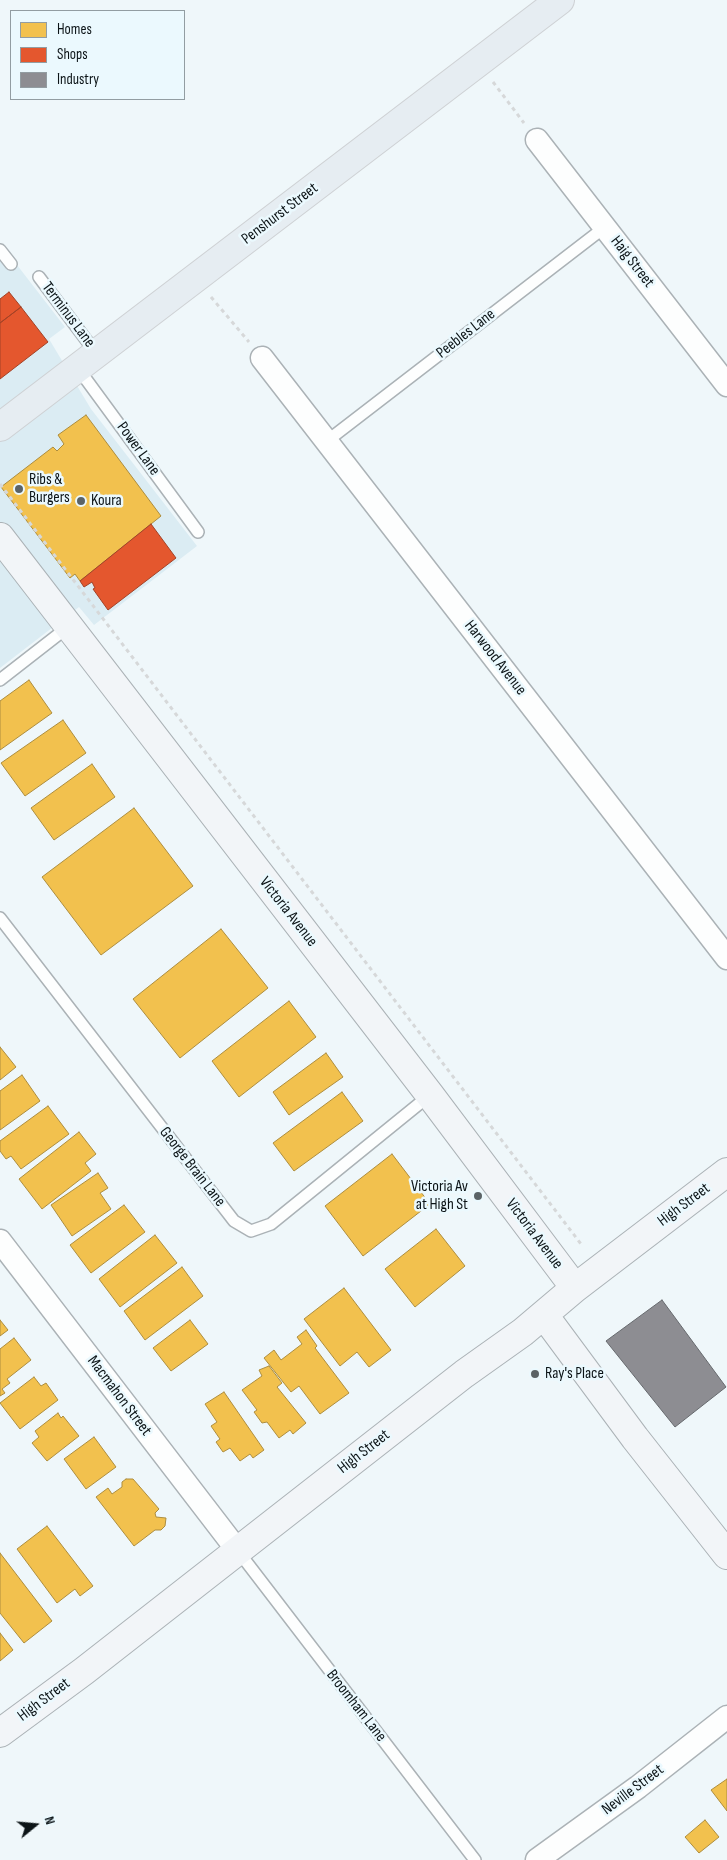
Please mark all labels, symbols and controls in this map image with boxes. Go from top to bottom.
legend [10,10,185,100]
text: Homes [57,20,92,39]
text: Shops [57,45,88,64]
text: Industry [57,70,99,89]
street label: Penshurst Street [238,179,322,249]
street label: Haig Street [606,232,658,292]
street label: Terminus Lane [37,279,99,351]
street label: Peebles Lane [433,305,499,363]
street label: Power Lane [112,419,164,479]
place label: Ribs & Burgers [29,470,70,508]
marker: Ribs & Burgers [13,483,25,495]
place label: Koura [91,491,122,511]
marker: Koura [75,495,87,507]
street label: Harwood Avenue [460,617,530,699]
street label: Victoria Avenue [255,873,321,951]
street label: George Brain Lane [155,1123,229,1211]
place label: Victoria Av at High St [411,1177,468,1215]
street label: High Street [654,1179,714,1231]
marker: Victoria Av at High St [472,1190,484,1202]
street label: Victoria Avenue [501,1195,567,1273]
street label: Macmahon Street [83,1352,155,1440]
place label: Ray's Place [545,1364,604,1384]
marker: Ray's Place [529,1368,541,1380]
street label: High Street [334,1426,394,1478]
street label: Broomham Lane [322,1666,390,1746]
street label: High Street [14,1674,74,1726]
street label: Neville Street [598,1761,668,1819]
north arrow [10,1800,60,1850]
text: N [41,1814,59,1827]

